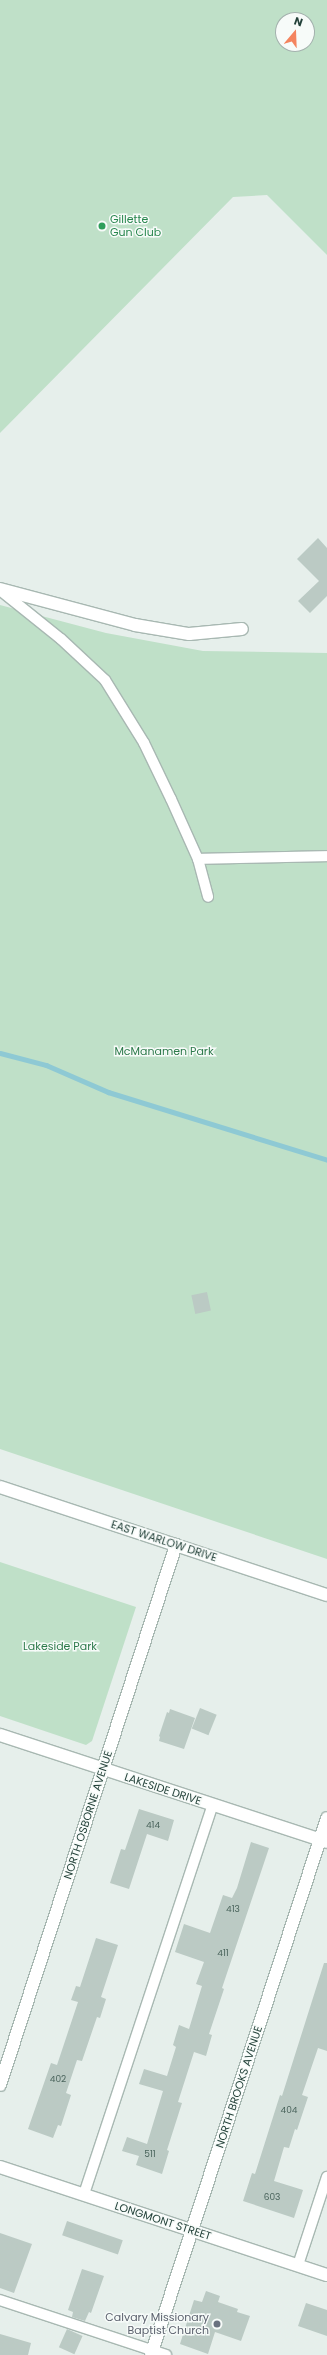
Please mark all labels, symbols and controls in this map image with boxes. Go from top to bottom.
north arrow [275,12,315,52]
text: N [292,13,305,31]
place label: Gillette Gun Club [110,213,161,239]
marker: Gillette Gun Club [97,221,107,231]
park label: McManamen Park [114,1044,214,1058]
street label: EAST WARLOW DRIVE [109,1518,219,1564]
park label: Lakeside Park [23,1639,97,1653]
street label: NORTH OSBORNE AVENUE [61,1749,115,1881]
street label: LAKESIDE DRIVE [123,1770,203,1808]
house number: 414 [146,1820,160,1830]
house number: 413 [226,1904,240,1914]
house number: 411 [217,1948,229,1958]
street label: NORTH BROOKS AVENUE [213,2024,265,2150]
house number: 402 [50,2074,66,2084]
house number: 404 [281,2105,297,2115]
house number: 511 [144,2149,156,2159]
house number: 603 [264,2192,280,2202]
street label: LONGMONT STREET [113,2199,213,2243]
place label: Calvary Missionary Baptist Church [105,2311,209,2337]
marker: Calvary Missionary Baptist Church [212,2319,222,2329]

